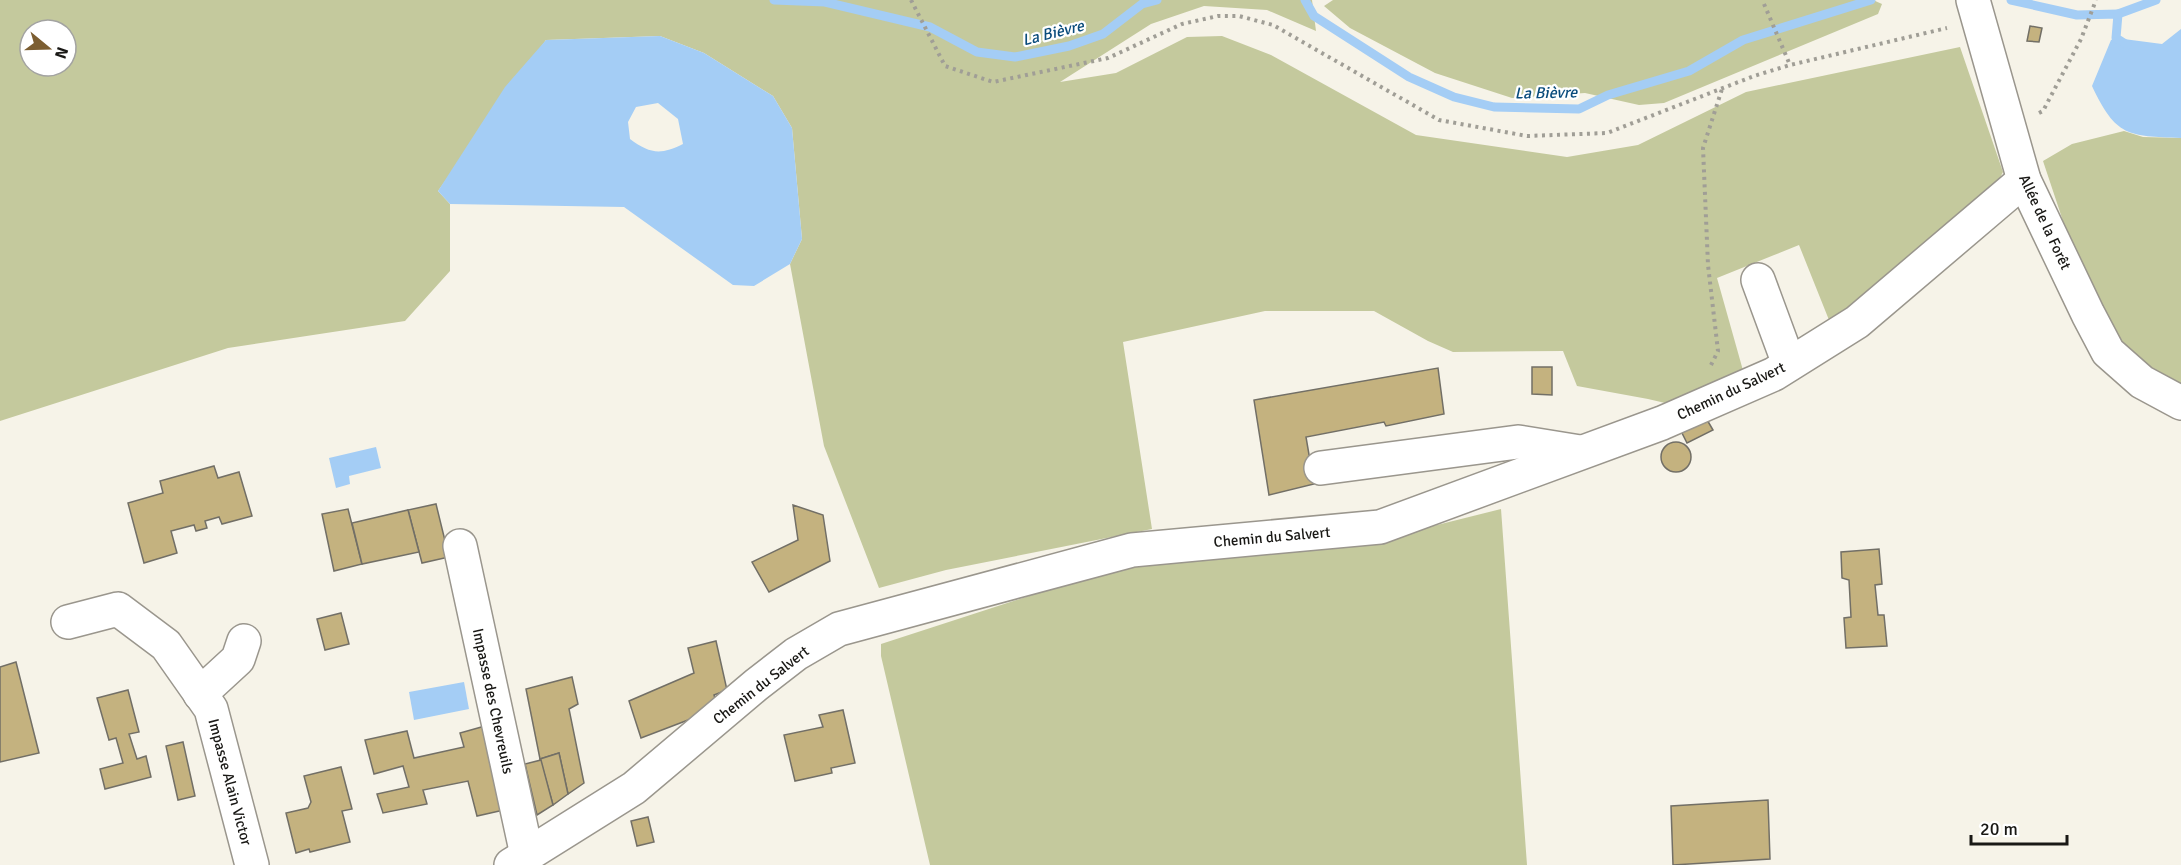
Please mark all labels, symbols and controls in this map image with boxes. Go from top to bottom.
water label: La Bièvre [1020,15,1087,50]
north arrow [18,18,78,78]
text: N [50,44,73,61]
water label: La Bièvre [1515,82,1578,104]
street label: Allée de la Forêt [2015,171,2075,273]
street label: Chemin du Salvert [1674,358,1788,424]
street label: Chemin du Salvert [1213,523,1331,551]
street label: Impasse des Chevreuils [469,627,517,776]
street label: Chemin du Salvert [709,642,813,728]
street label: Impasse Alain Victor [204,717,256,848]
scale bar [1971,808,2067,846]
text: 20 m [1980,818,2018,840]

